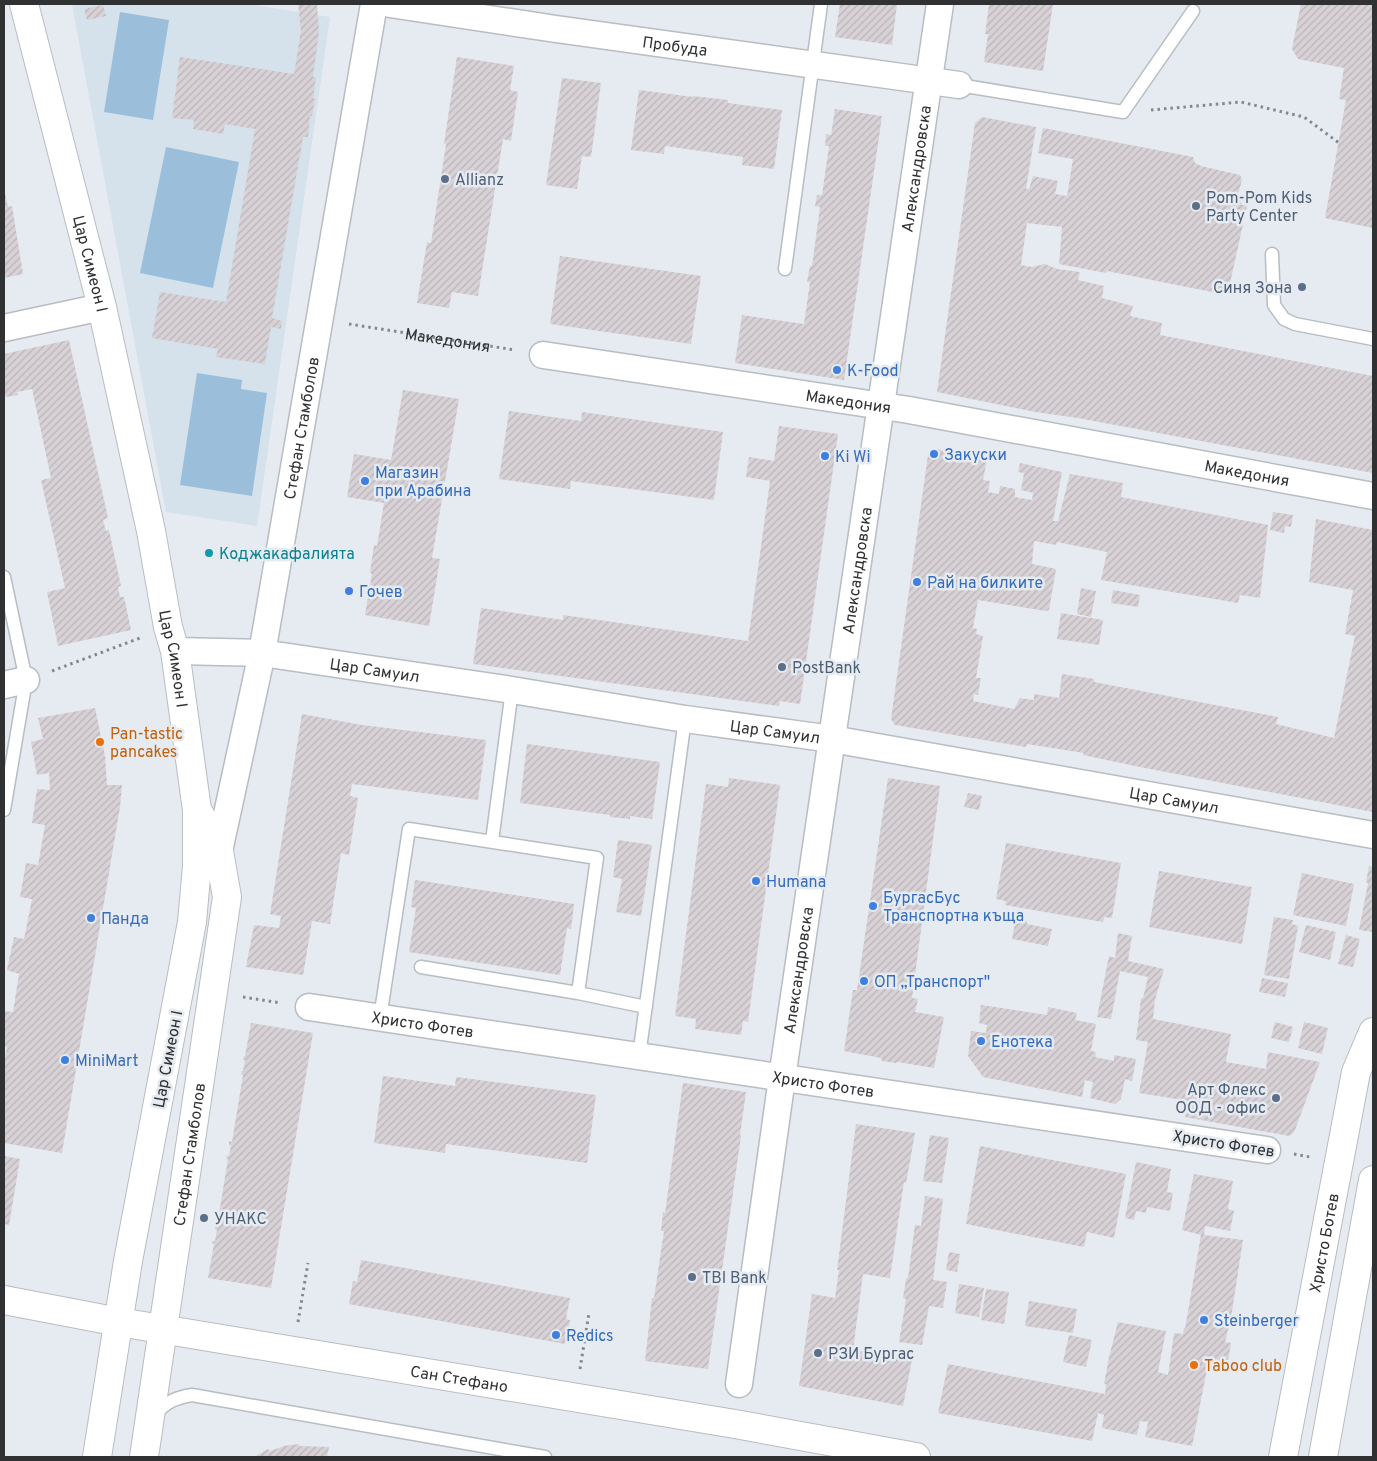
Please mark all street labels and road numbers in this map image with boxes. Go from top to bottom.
street label: Пробуда [641,33,709,62]
street label: Александровска [899,104,937,234]
street label: Цар Симеон I [67,213,111,314]
street label: Македония [403,325,492,358]
street label: Стефан Стамболов [281,355,325,501]
street label: Македония [804,387,892,419]
street label: Македония [1203,457,1291,492]
street label: Александровска [839,506,878,636]
street label: Цар Симеон I [153,609,191,709]
street label: Цар Самуил [328,655,421,688]
street label: Цар Самуил [728,717,821,749]
street label: Цар Самуил [1127,784,1220,819]
street label: Александровска [781,906,819,1035]
street label: Христо Фотев [370,1008,475,1043]
street label: Цар Симеон I [150,1009,188,1110]
street label: Христо Фотев [771,1068,875,1103]
street label: Стефан Стамболов [170,1082,211,1228]
street label: Христо Фотев [1171,1127,1276,1163]
street label: Христо Ботев [1306,1192,1345,1295]
street label: Сан Стефано [409,1362,509,1398]

